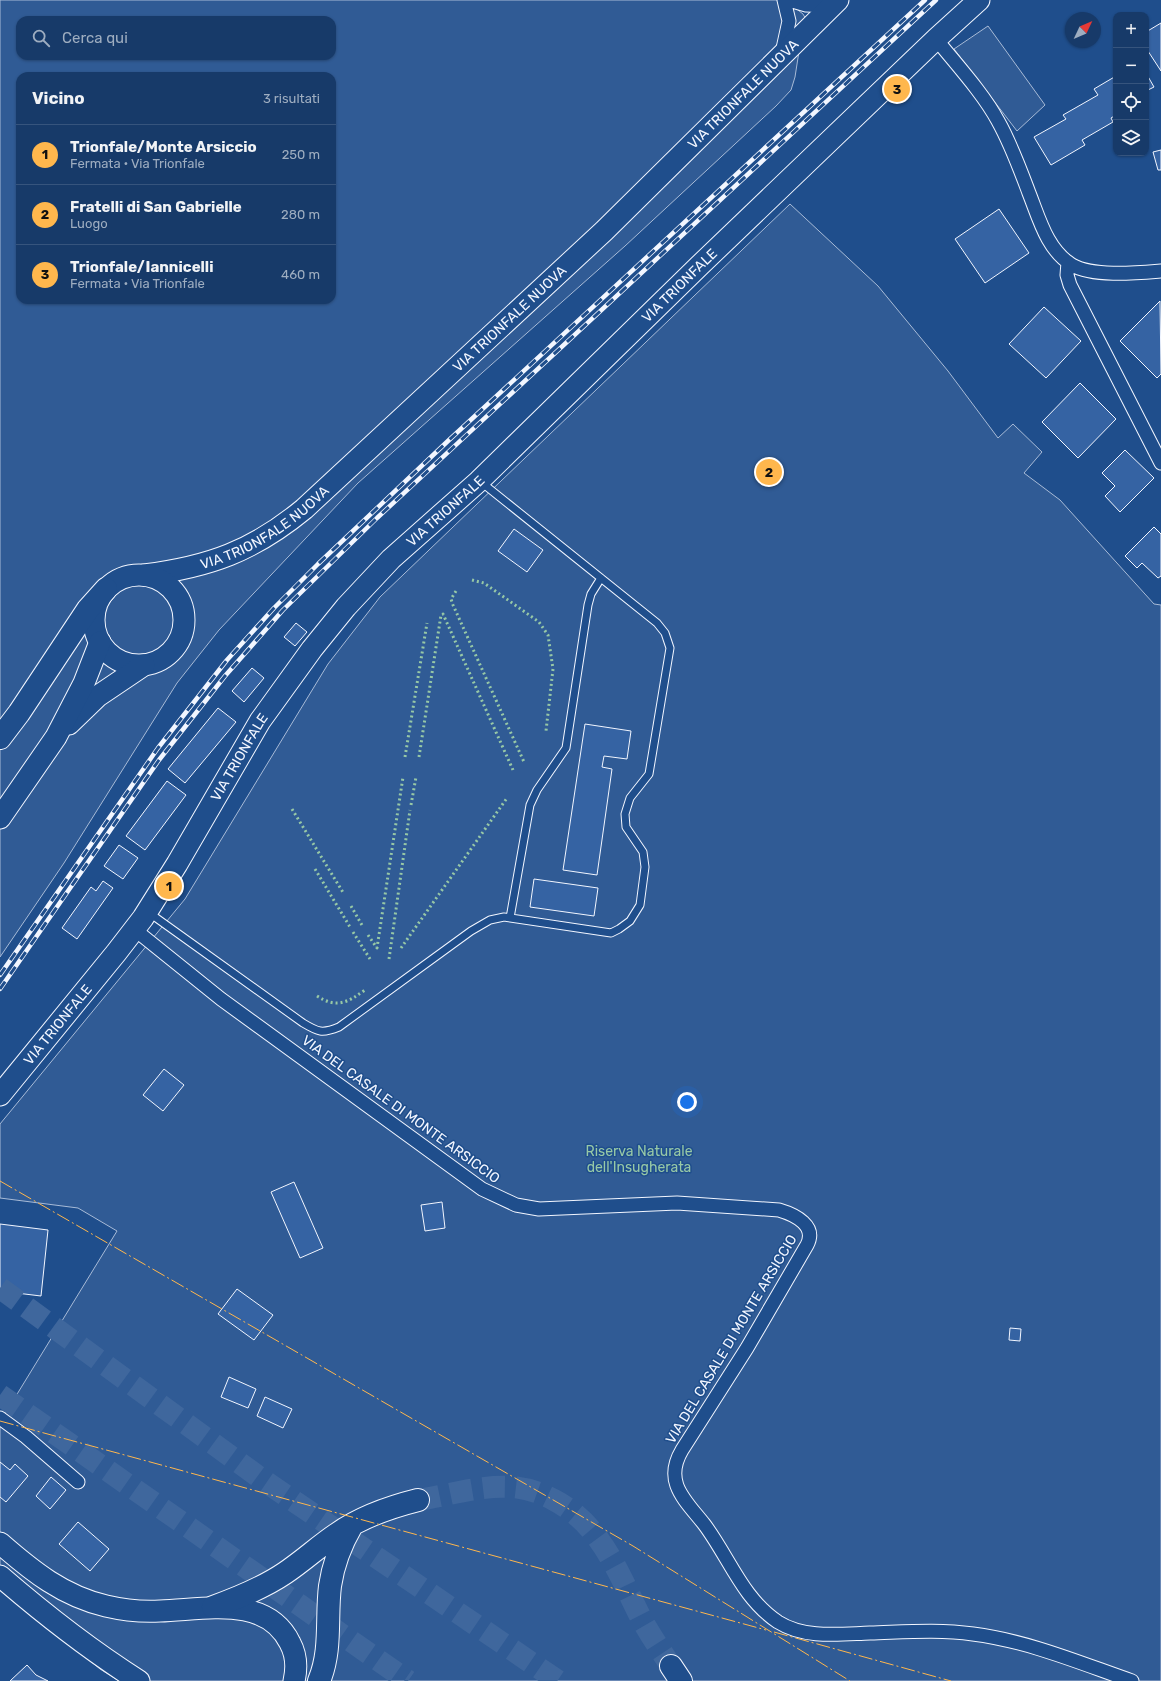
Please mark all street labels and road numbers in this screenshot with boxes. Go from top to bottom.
street label: VIA TRIONFALE NUOVA [684,35,803,153]
street label: VIA TRIONFALE [638,245,721,326]
street label: VIA TRIONFALE NUOVA [449,262,571,376]
street label: VIA TRIONFALE [403,472,488,550]
street label: VIA TRIONFALE NUOVA [198,482,333,573]
street label: VIA TRIONFALE [207,710,272,804]
street label: VIA TRIONFALE [20,981,96,1068]
street label: VIA DEL CASALE DI MONTE ARSICCIO [298,1032,503,1187]
street label: VIA DEL CASALE DI MONTE ARSICCIO [662,1232,801,1447]

